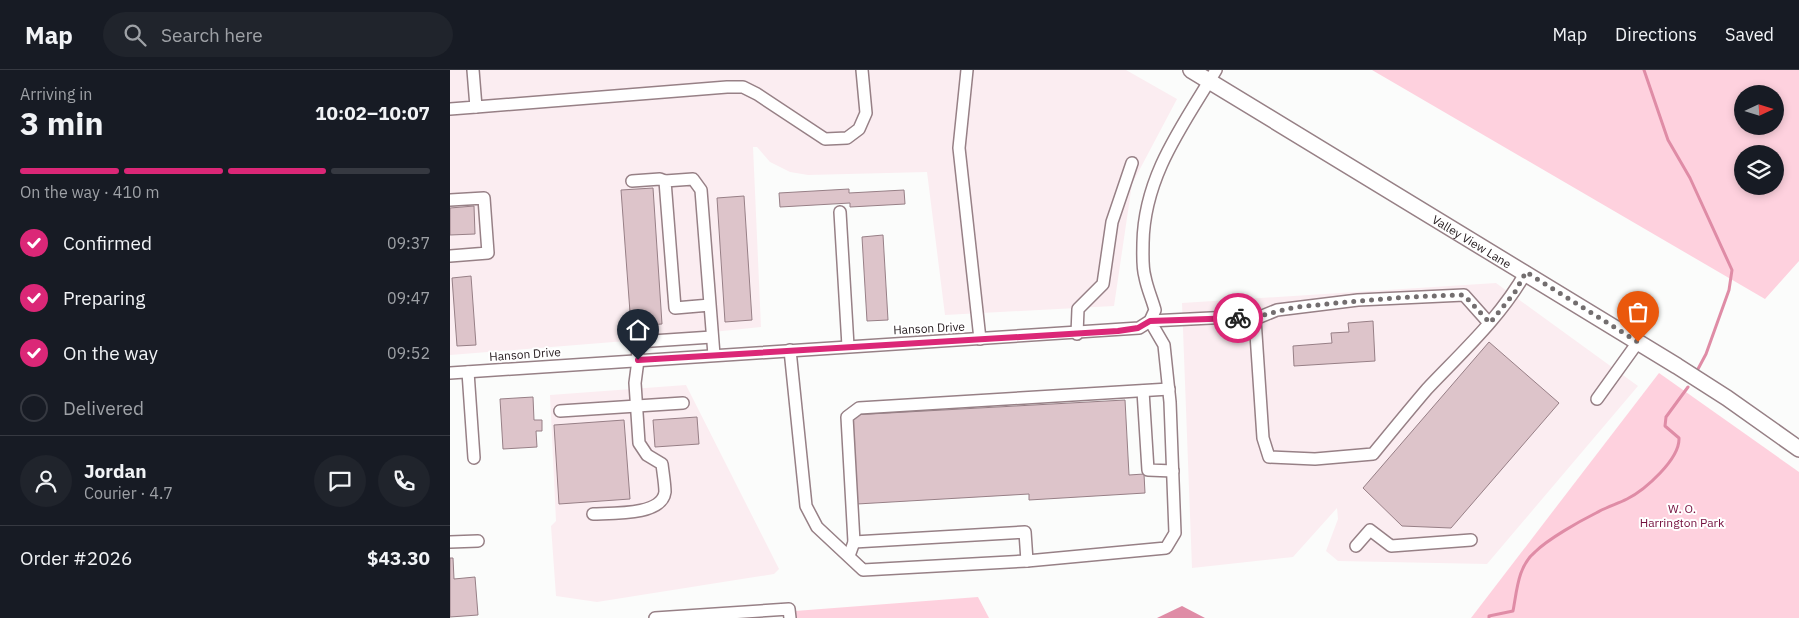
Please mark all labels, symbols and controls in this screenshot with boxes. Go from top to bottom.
search box [103,12,453,57]
text: Map [25,19,73,51]
icon: search [121,21,149,49]
text: Search here [161,23,263,47]
text: Map [1552,23,1587,46]
text: Directions [1615,23,1697,46]
text: Saved [1725,23,1774,46]
text: Arriving in [20,84,92,104]
north arrow [1734,85,1784,135]
map controls [1734,85,1784,195]
text: 10:02–10:07 [315,101,430,125]
text: 3 min [20,102,104,144]
button: layers [1734,145,1784,195]
text: On the way · 410 m [20,182,159,202]
street label: Valley View Lane [1430,211,1515,271]
icon: check [20,229,48,257]
text: Confirmed [63,231,152,255]
text: 09:37 [387,233,430,253]
icon: check [20,284,48,312]
text: Preparing [63,286,145,310]
text: 09:47 [387,288,430,308]
pin [1617,291,1659,342]
courier [1213,293,1263,343]
icon: bag [1624,298,1652,326]
icon: bike [1224,304,1252,332]
pin [617,309,659,360]
icon: home [624,316,652,344]
street label: Hanson Drive [893,319,966,337]
icon: check [20,339,48,367]
text: On the way [63,341,158,365]
text: 09:52 [387,343,430,363]
street label: Hanson Drive [489,344,562,364]
text: Delivered [63,396,144,420]
button: person [20,455,72,507]
button: chat [314,455,366,507]
button: phone [378,455,430,507]
text: Jordan [84,459,147,483]
text: Courier · 4.7 [84,483,173,503]
park label: W. O. Harrington Park [1640,501,1725,530]
text: Order #2026 [20,546,132,570]
text: $43.30 [367,546,430,570]

